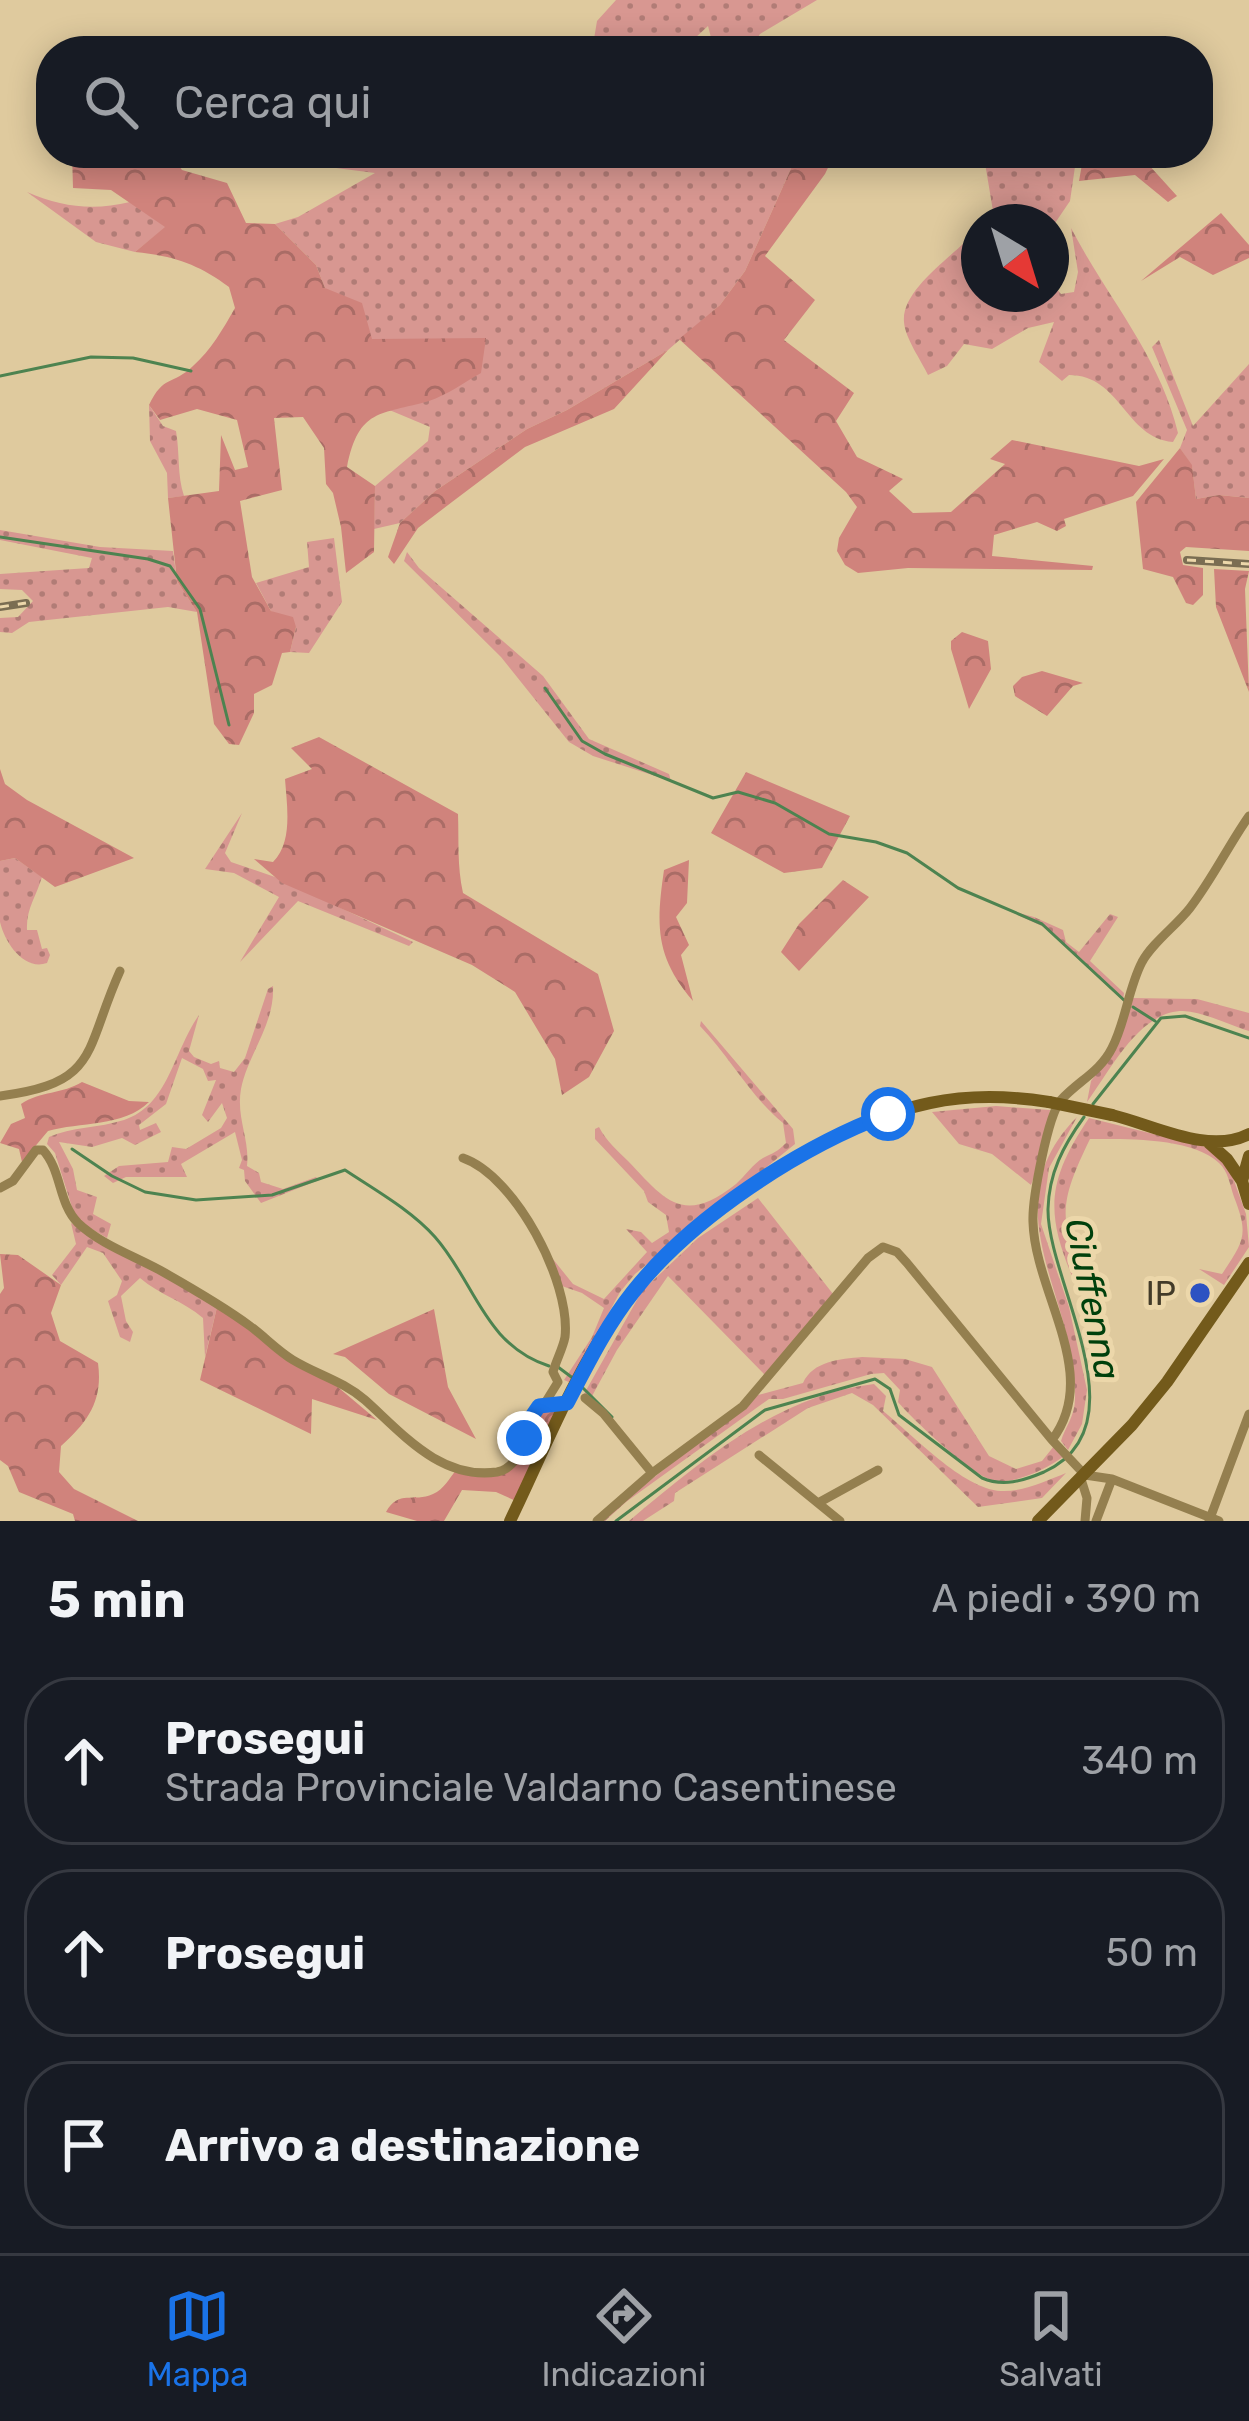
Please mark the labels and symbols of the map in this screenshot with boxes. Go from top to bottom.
north arrow [961,204,1069,312]
route start [861,1087,915,1141]
water label: Ciuffenna [1056,1215,1130,1383]
place label: IP [1146,1274,1176,1313]
marker: IP [1187,1280,1213,1306]
route end [497,1411,551,1465]

